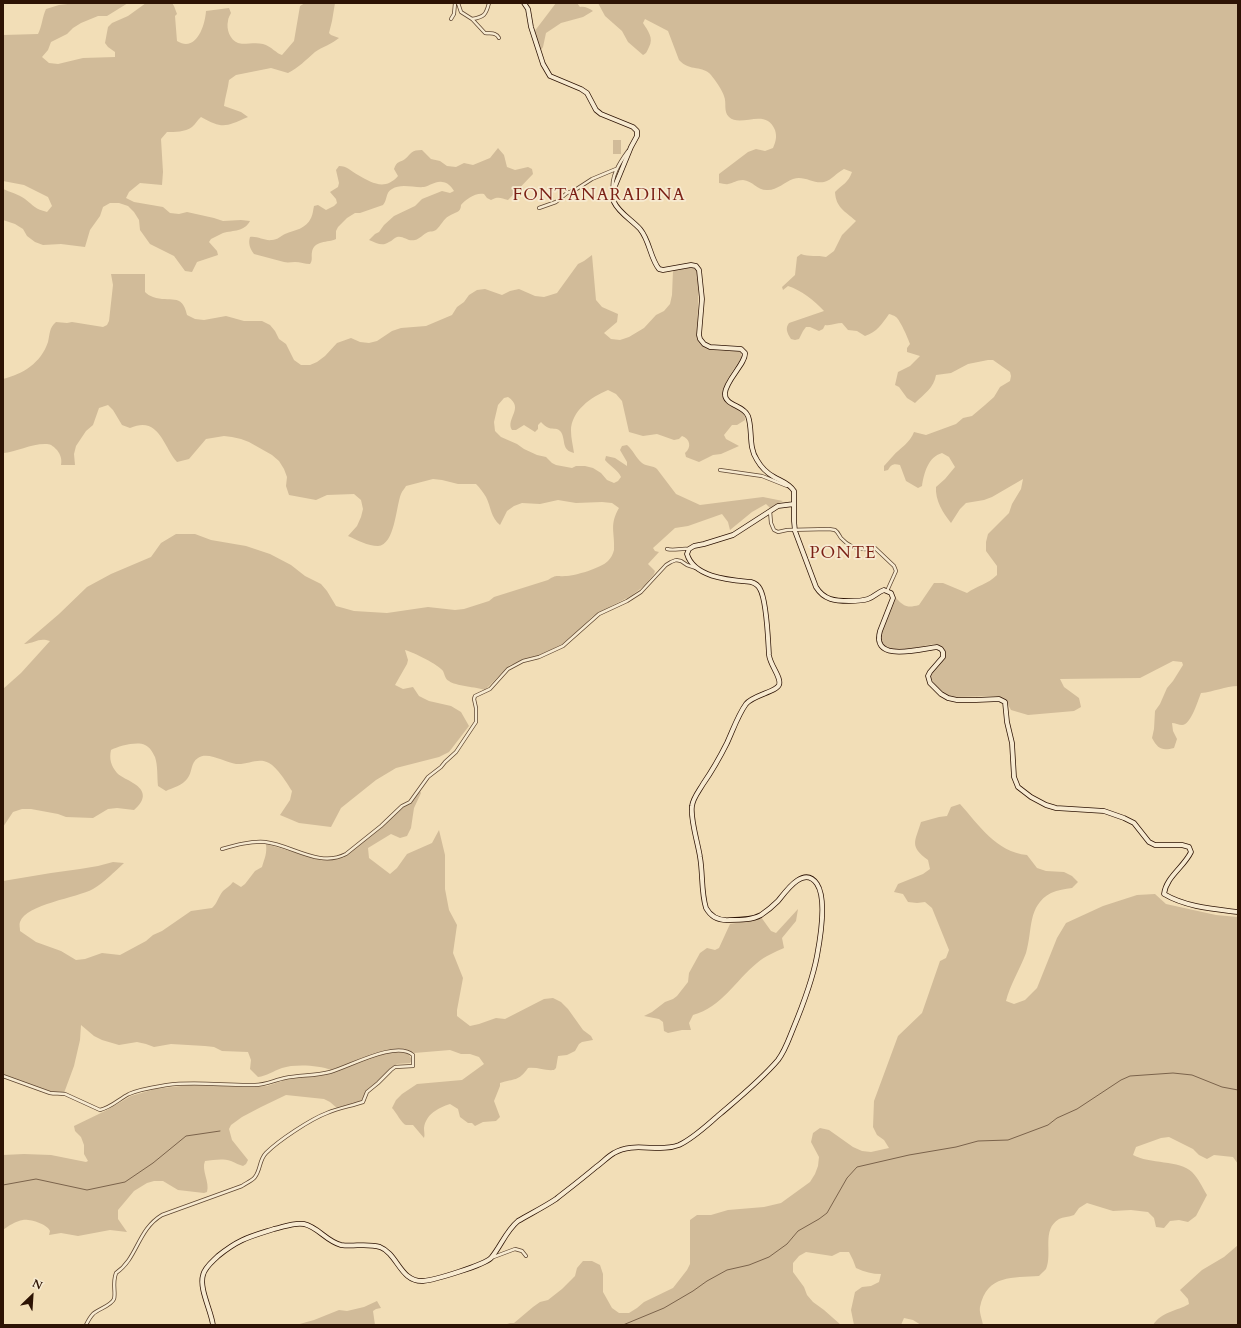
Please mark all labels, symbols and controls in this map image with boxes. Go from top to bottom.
district label: FONTANARADINA [512,186,686,206]
district label: PONTE [809,544,877,564]
north arrow [12,1276,52,1316]
text: N [30,1276,45,1293]

